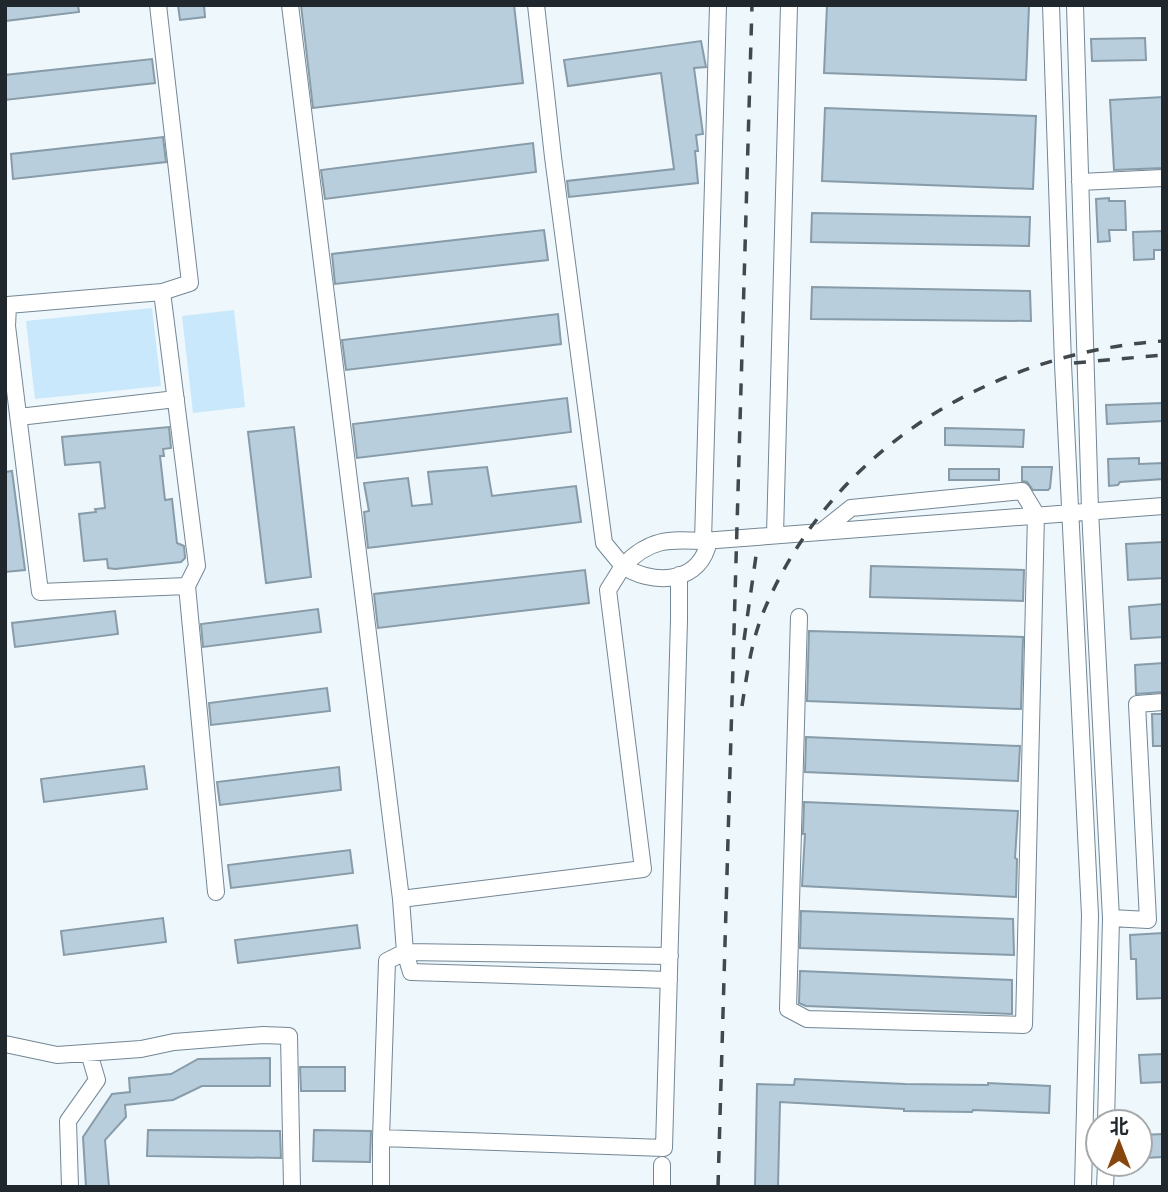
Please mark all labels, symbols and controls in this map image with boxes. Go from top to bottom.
north arrow [1084,1108,1154,1178]
text: 北 [1109,1115,1129,1138]

